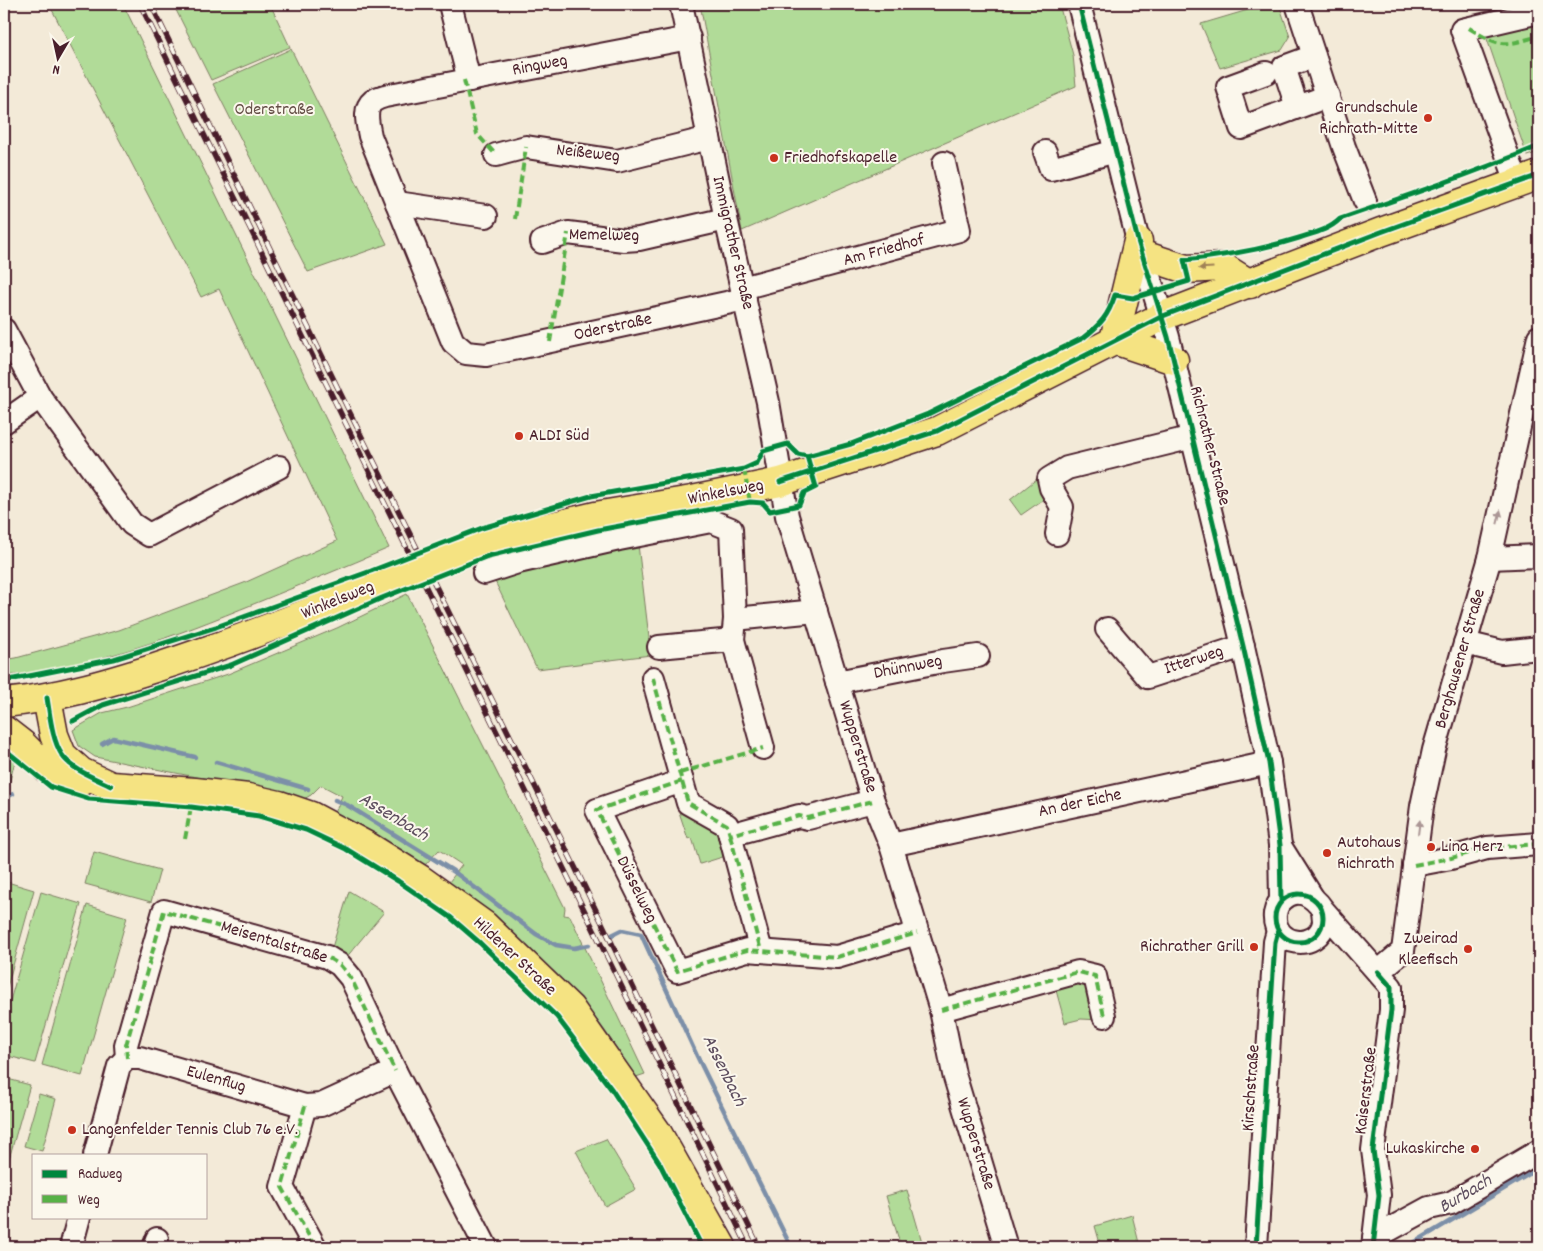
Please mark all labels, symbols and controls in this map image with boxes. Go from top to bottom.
north arrow [32,32,82,82]
street label: Ringweg [510,48,570,84]
text: N [51,58,61,79]
place label: Grundschule Richrath-Mitte [1319,96,1418,142]
park label: Oderstraße [234,98,314,123]
marker: Grundschule Richrath-Mitte [1422,112,1434,124]
street label: Neißeweg [555,138,621,170]
place label: Friedhofskapelle [784,146,897,171]
marker: Friedhofskapelle [768,152,780,164]
street label: Immigrather Straße [704,174,760,312]
street label: Memelweg [569,223,640,249]
street label: Am Friedhof [841,228,928,274]
one-way arrow [1198,264,1214,272]
street label: Oderstraße [572,308,654,348]
street label: Richrather Straße [1182,384,1236,508]
place label: ALDI Süd [529,424,589,449]
marker: ALDI Süd [513,430,525,442]
street label: Winkelsweg [686,473,766,513]
one-way arrow [1495,510,1503,525]
street label: Winkelsweg [298,575,378,627]
street label: Berghausener Straße [1429,586,1493,732]
street label: Itterweg [1161,640,1227,682]
street label: Dhünnweg [872,649,945,687]
street label: Wupperstraße [831,698,883,796]
street label: An der Eiche [1036,783,1124,825]
water label: Assenbach [353,787,434,850]
one-way arrow [1415,819,1423,835]
place label: Autohaus Richrath [1337,831,1401,877]
place label: Lina Herz [1441,835,1503,860]
marker: Lina Herz [1425,841,1437,853]
marker: Autohaus Richrath [1321,847,1333,859]
street label: Düsselweg [609,852,663,928]
street label: Hildener Straße [467,912,561,1002]
street label: Meisentalstraße [217,915,331,971]
place label: Zweirad Kleefisch [1398,927,1458,973]
place label: Richrather Grill [1140,935,1245,960]
marker: Richrather Grill [1248,941,1260,953]
marker: Zweirad Kleefisch [1462,943,1474,955]
water label: Assenbach [694,1030,753,1113]
street label: Kirschstraße [1236,1044,1268,1132]
street label: Kaiserstraße [1349,1046,1385,1136]
street label: Eulenflug [183,1060,249,1100]
street label: Wupperstraße [949,1095,1001,1193]
place label: Langenfelder Tennis Club 76 e.V. [82,1118,298,1143]
marker: Langenfelder Tennis Club 76 e.V. [66,1124,78,1136]
place label: Lukaskirche [1386,1137,1465,1162]
marker: Lukaskirche [1469,1143,1481,1155]
legend [32,1154,208,1218]
text: Radweg [78,1164,122,1186]
water label: Burbach [1434,1168,1499,1221]
text: Weg [78,1190,100,1212]

